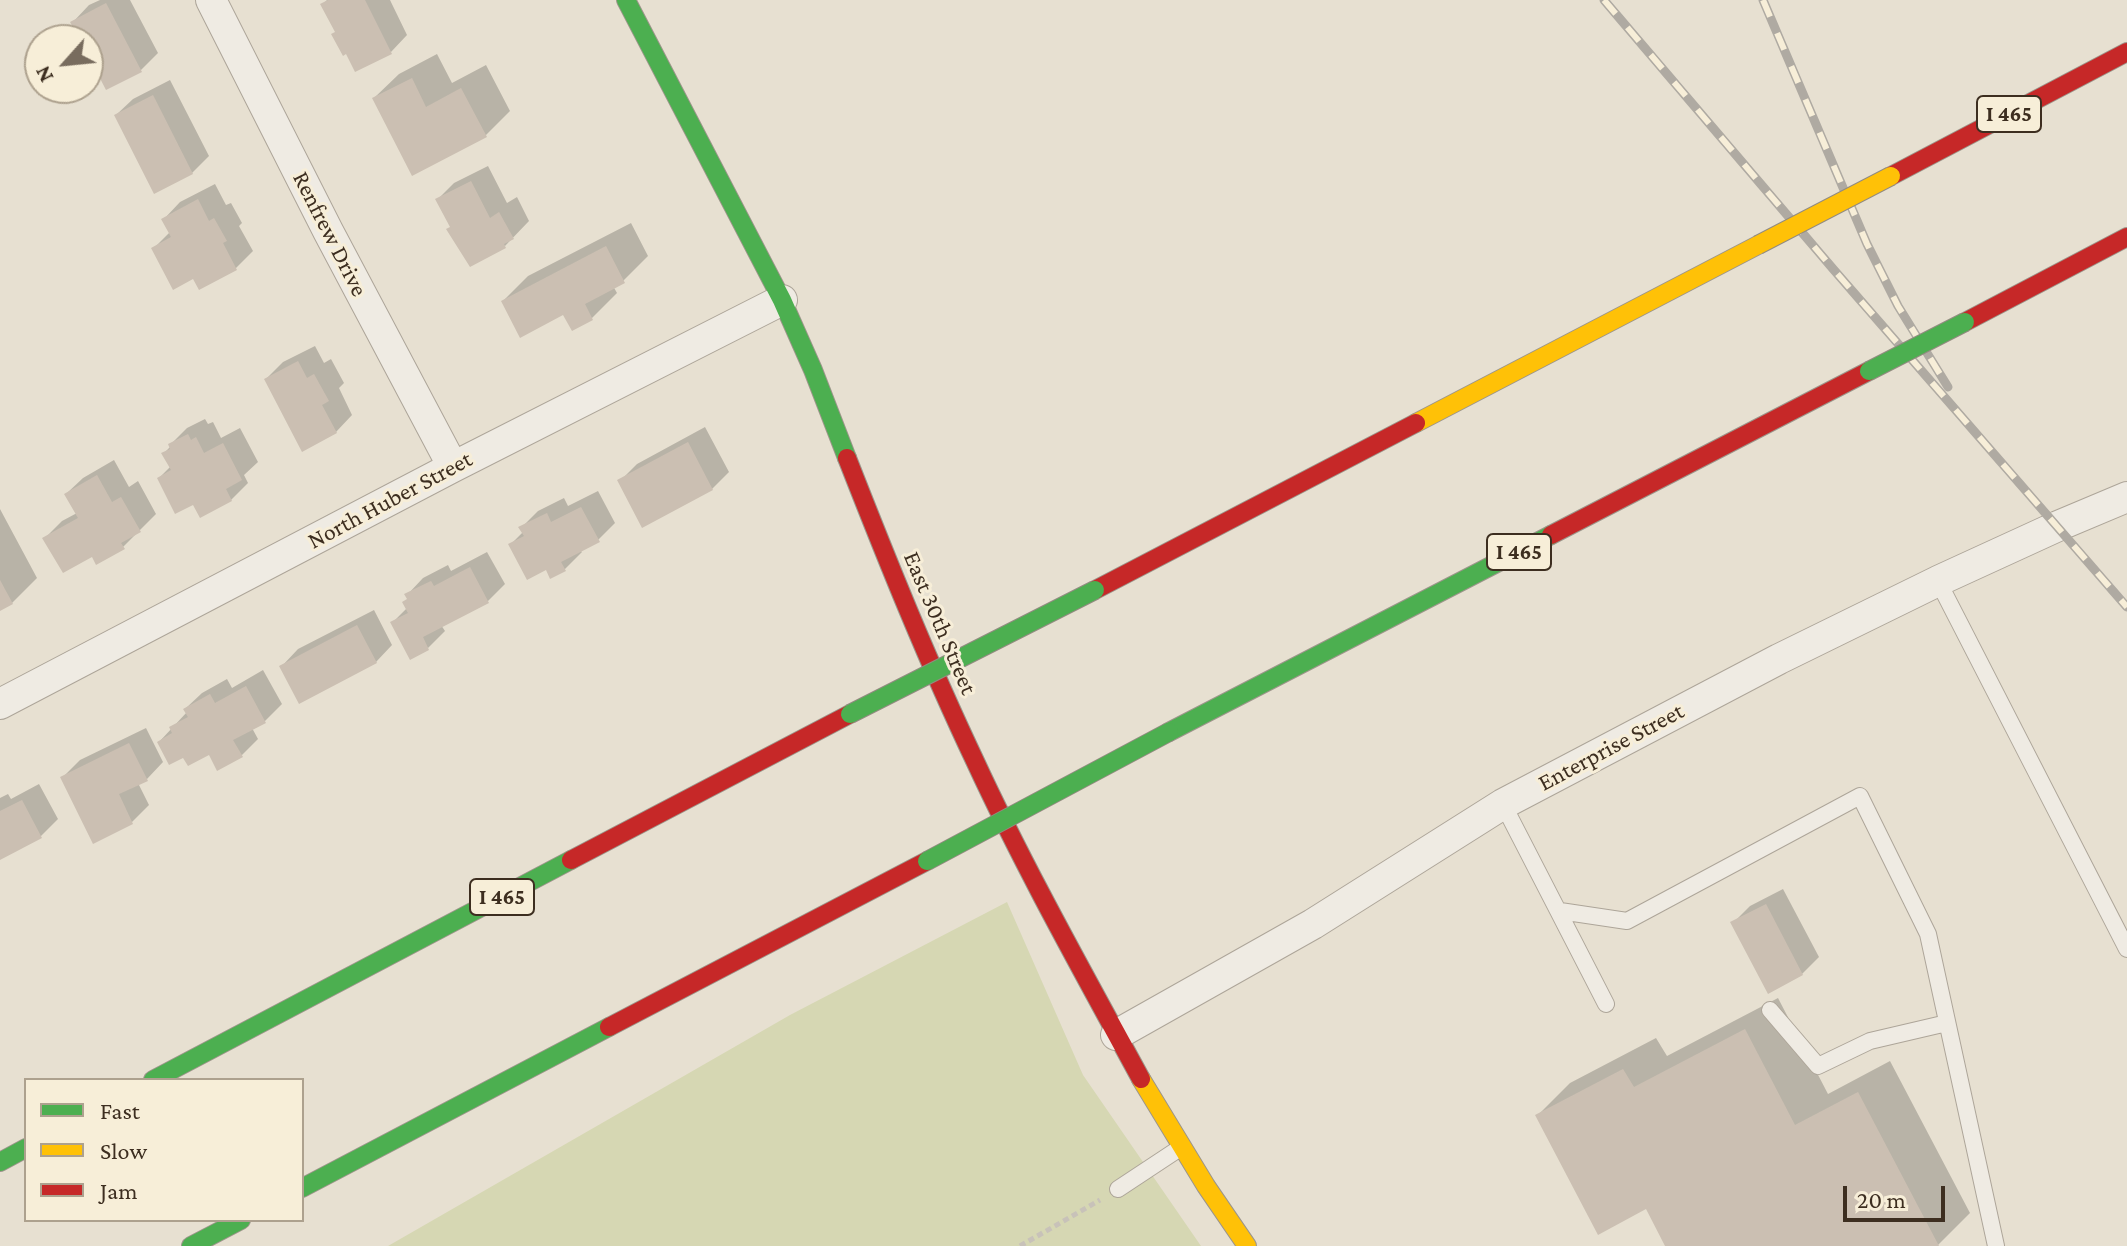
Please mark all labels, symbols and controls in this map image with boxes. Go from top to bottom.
north arrow [24,24,104,104]
text: N [29,62,58,87]
road number: I 465 [1977,96,2041,132]
street label: Renfrew Drive [286,167,374,301]
street label: North Huber Street [303,445,477,555]
road number: I 465 [1487,534,1551,570]
street label: East 30th Street [897,547,983,699]
street label: Enterprise Street [1533,697,1689,797]
road number: I 465 [470,879,534,915]
legend [24,1078,304,1222]
text: Fast [100,1097,140,1124]
text: Slow [100,1137,147,1164]
scale bar [1847,1170,1949,1220]
text: Jam [100,1177,138,1204]
text: 20 m [1857,1186,1906,1213]

